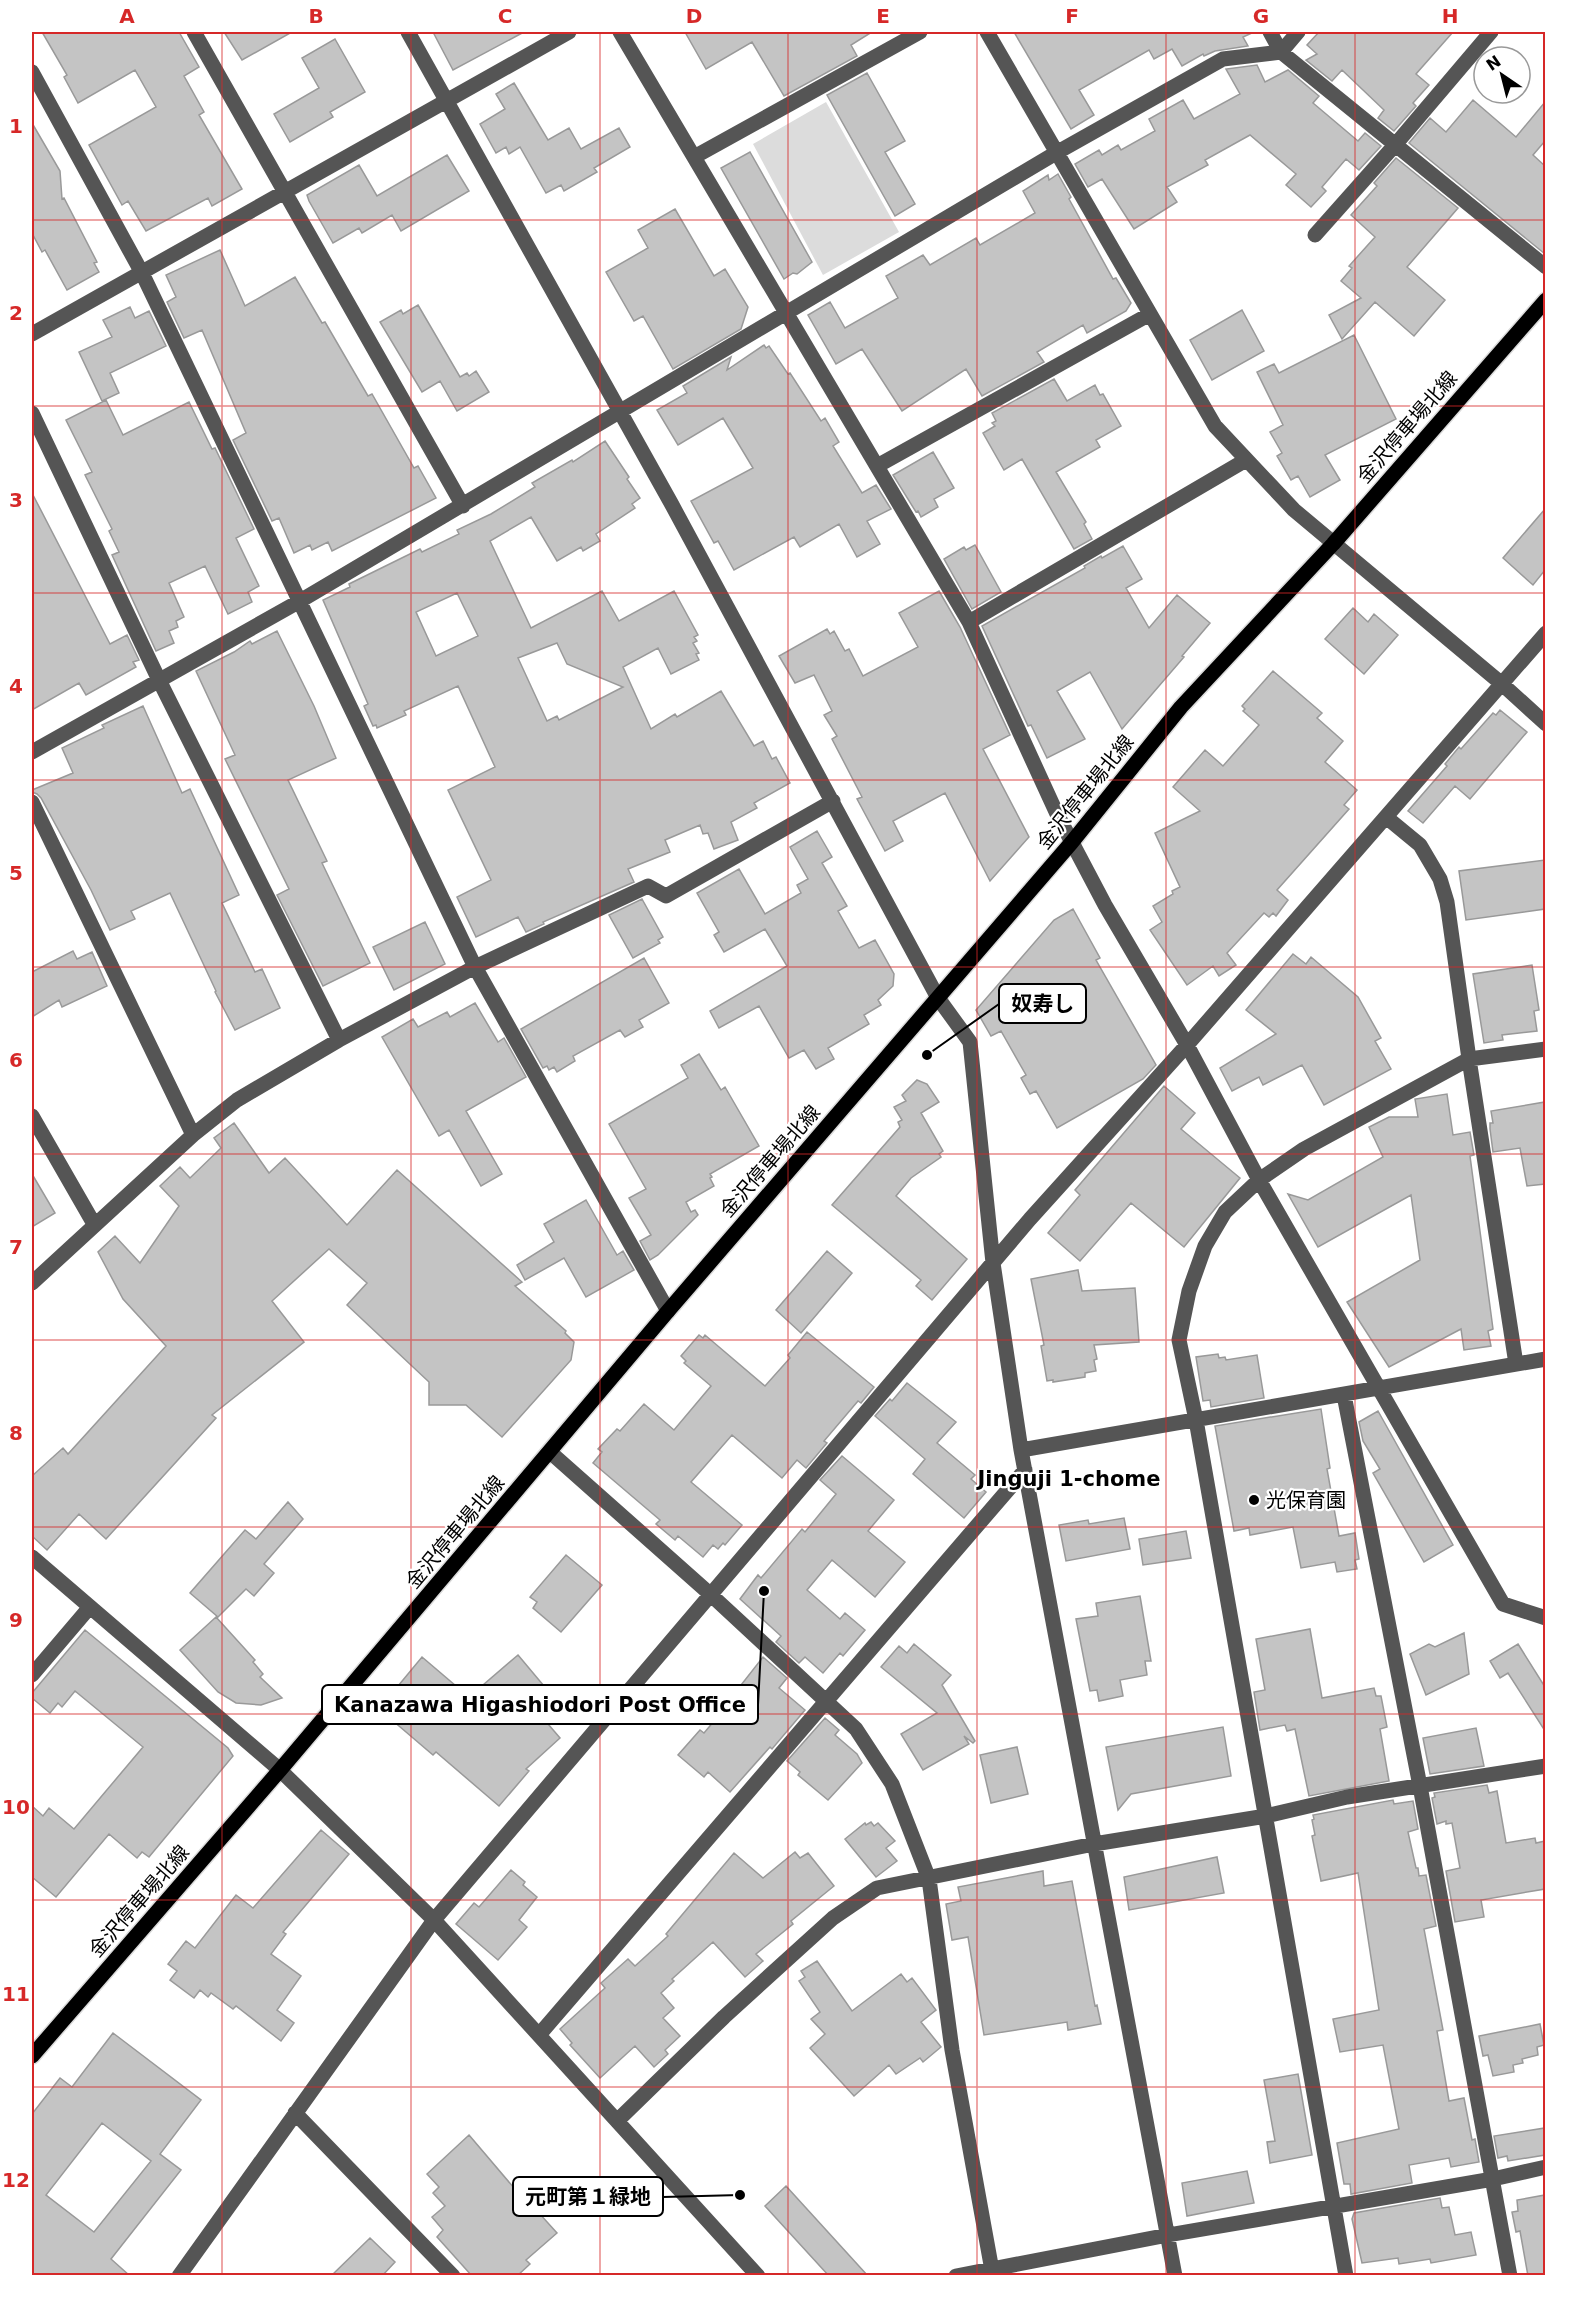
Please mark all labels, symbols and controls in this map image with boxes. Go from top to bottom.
text: A [119,4,135,28]
text: B [308,4,324,28]
text: C [498,4,512,28]
text: D [686,4,702,28]
text: E [876,4,890,28]
text: F [1065,4,1079,28]
text: G [1253,4,1269,28]
text: H [1442,4,1458,28]
north arrow [1472,45,1532,105]
text: N [1483,52,1505,75]
text: 1 [9,114,23,138]
text: 2 [9,301,23,325]
street label: 金沢停車場北線 [1352,366,1462,488]
text: 3 [9,488,23,512]
text: 4 [9,674,23,698]
street label: 金沢停車場北線 [1032,730,1138,854]
text: 5 [9,861,23,885]
callout: 奴寿し [999,984,1086,1023]
text: 奴寿し [1012,992,1075,1016]
text: 6 [9,1048,23,1072]
street label: 金沢停車場北線 [715,1100,825,1222]
text: 7 [9,1235,23,1259]
text: 8 [9,1421,23,1445]
district label: Jinguji 1-chome [976,1467,1160,1491]
street label: 金沢停車場北線 [401,1471,509,1593]
place label: 光保育園 [1266,1488,1346,1512]
marker: 光保育園 [1247,1493,1261,1507]
text: 9 [9,1608,23,1632]
callout: Kanazawa Higashiodori Post Office [322,1685,758,1724]
text: Kanazawa Higashiodori Post Office [334,1693,746,1717]
text: 10 [2,1795,30,1819]
street label: 金沢停車場北線 [84,1840,194,1962]
text: 11 [2,1982,30,2006]
text: 12 [2,2168,30,2192]
callout: 元町第１緑地 [513,2177,663,2216]
text: 元町第１緑地 [525,2185,651,2209]

